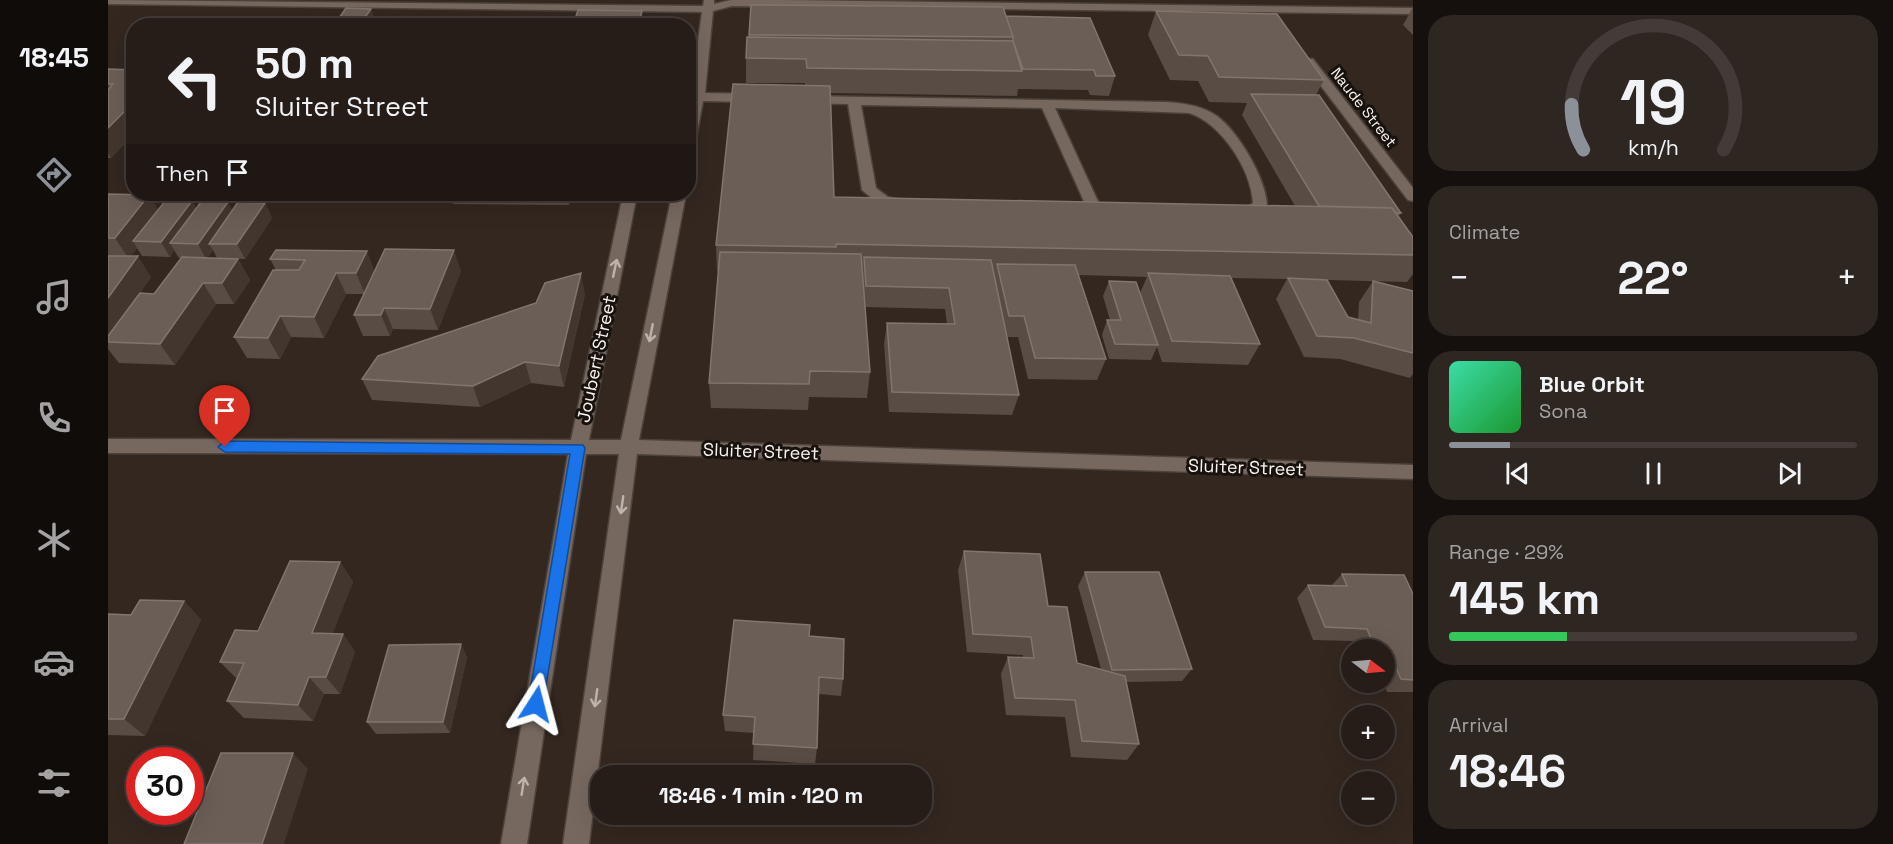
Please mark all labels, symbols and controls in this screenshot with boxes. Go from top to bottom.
text: 50 m [255,37,354,90]
text: 18:45 [19,40,89,75]
icon: left [156,42,234,120]
street label: Naude Street [1327,63,1401,151]
text: 19 [1620,63,1686,142]
text: Sluiter Street [255,89,429,124]
text: km/h [1627,134,1679,161]
icon: directions [33,154,75,196]
icon: arrive [221,156,254,189]
text: Then [156,159,209,187]
text: Climate [1449,219,1520,245]
text: 22° [1617,250,1689,307]
text: − [1449,257,1469,299]
text: + [1837,257,1857,299]
one-way arrow [610,258,621,278]
icon: music [33,276,75,318]
street label: Joubert Street [571,293,621,425]
one-way arrow [645,323,656,343]
text: Blue Orbit [1539,370,1645,398]
pin [199,385,250,447]
icon: arrive [208,394,241,427]
icon: phone [33,397,75,439]
text: Sona [1539,398,1587,424]
street label: Sluiter Street [703,437,819,465]
street label: Sluiter Street [1188,453,1304,481]
icon: previous [1501,457,1534,490]
icon: pause [1637,457,1670,490]
icon: next [1773,457,1806,490]
one-way arrow [616,494,627,514]
icon: climate [33,519,75,561]
text: Range · 29% [1449,539,1564,565]
text: 145 km [1449,570,1600,627]
north arrow [1341,639,1395,693]
map controls [1341,639,1395,825]
icon: car [33,641,75,683]
position arrow [504,672,568,736]
one-way arrow [590,688,601,707]
button: + [1341,705,1395,759]
text: Arrival [1449,712,1508,738]
text: 18:46 [1449,743,1566,800]
speed limit sign: 30 [126,747,204,825]
icon: filters [33,762,75,804]
button: − [1341,771,1395,825]
one-way arrow [518,777,529,797]
text: 18:46 · 1 min · 120 m [659,781,863,809]

